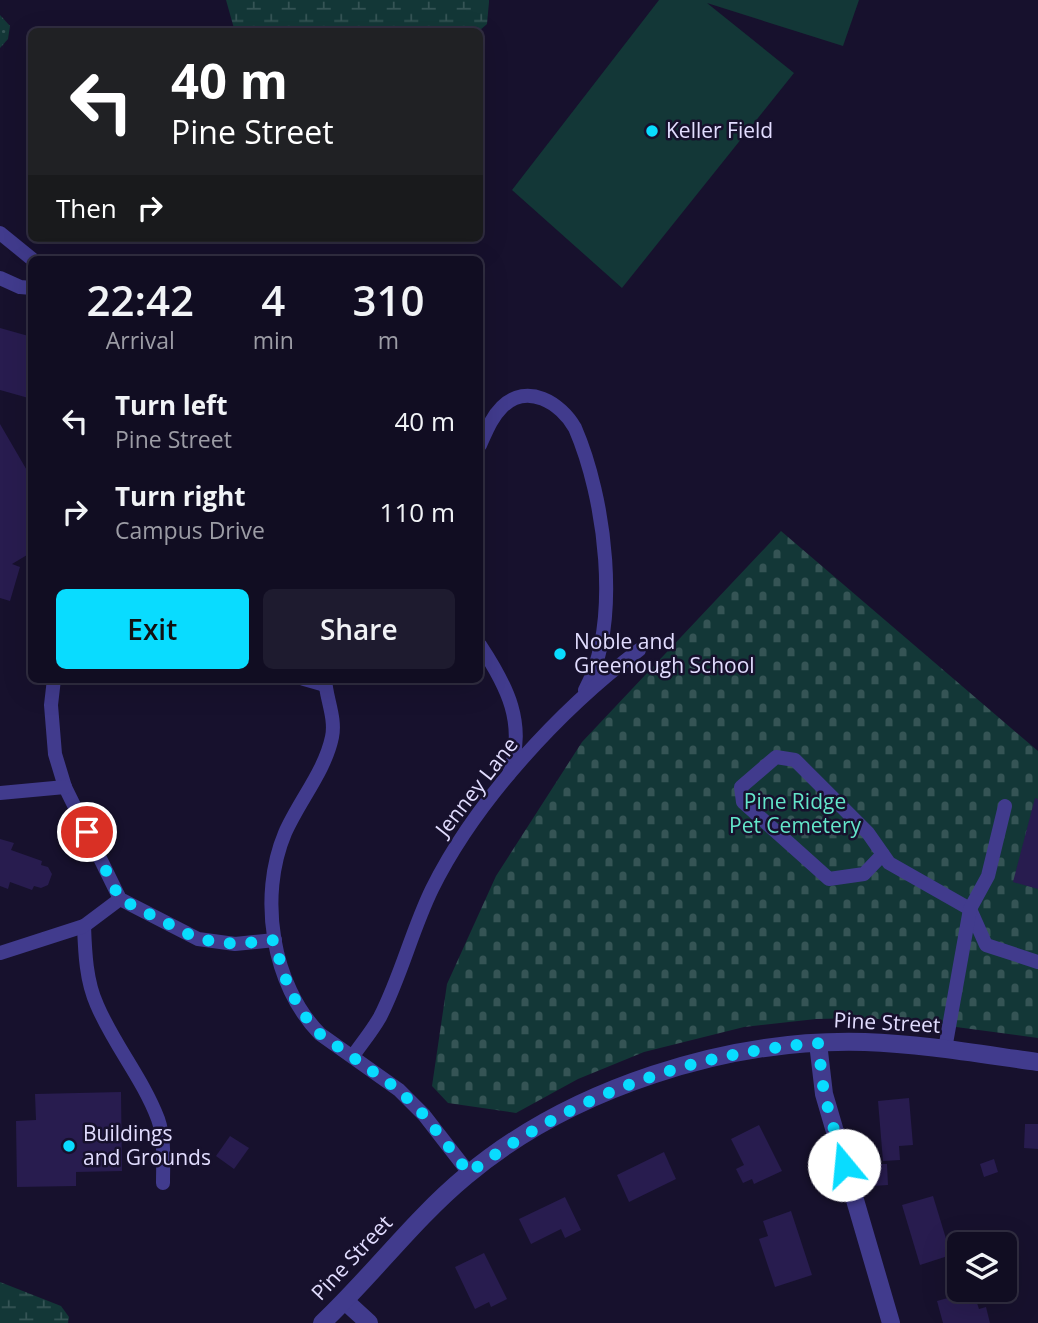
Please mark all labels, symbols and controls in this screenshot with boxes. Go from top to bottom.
text: 40 m [171,47,288,113]
icon: left [56,56,147,147]
text: Pine Street [171,110,334,153]
place label: Keller Field [666,116,773,144]
marker: Keller Field [644,123,660,139]
icon: right [131,189,169,227]
text: Then [56,190,117,226]
text: 22:42 [87,271,194,328]
text: 4 [261,271,285,328]
text: 310 [352,271,424,328]
text: Arrival [106,324,175,356]
text: min [253,324,294,356]
text: m [378,324,399,356]
text: Turn left [115,387,227,423]
icon: left [56,402,94,440]
text: 40 m [394,403,455,439]
text: Pine Street [115,423,232,455]
text: Turn right [115,478,246,514]
icon: right [56,493,94,531]
text: 110 m [380,494,455,530]
text: Campus Drive [115,514,265,546]
button: Exit [56,589,249,669]
button: Share [263,589,455,669]
place label: Noble and Greenough School [574,627,755,679]
marker: Noble and Greenough School [552,646,568,662]
street label: Jenney Lane [428,731,524,843]
park label: Pine Ridge Pet Cemetery [729,787,861,839]
pin [57,802,117,862]
icon: arrive [68,813,106,851]
street label: Pine Street [833,1005,941,1039]
place label: Buildings and Grounds [83,1119,211,1171]
position arrow [807,1128,881,1202]
marker: Buildings and Grounds [61,1138,77,1154]
street label: Pine Street [305,1209,398,1306]
map controls [947,1232,1017,1302]
button: layers [947,1232,1017,1302]

